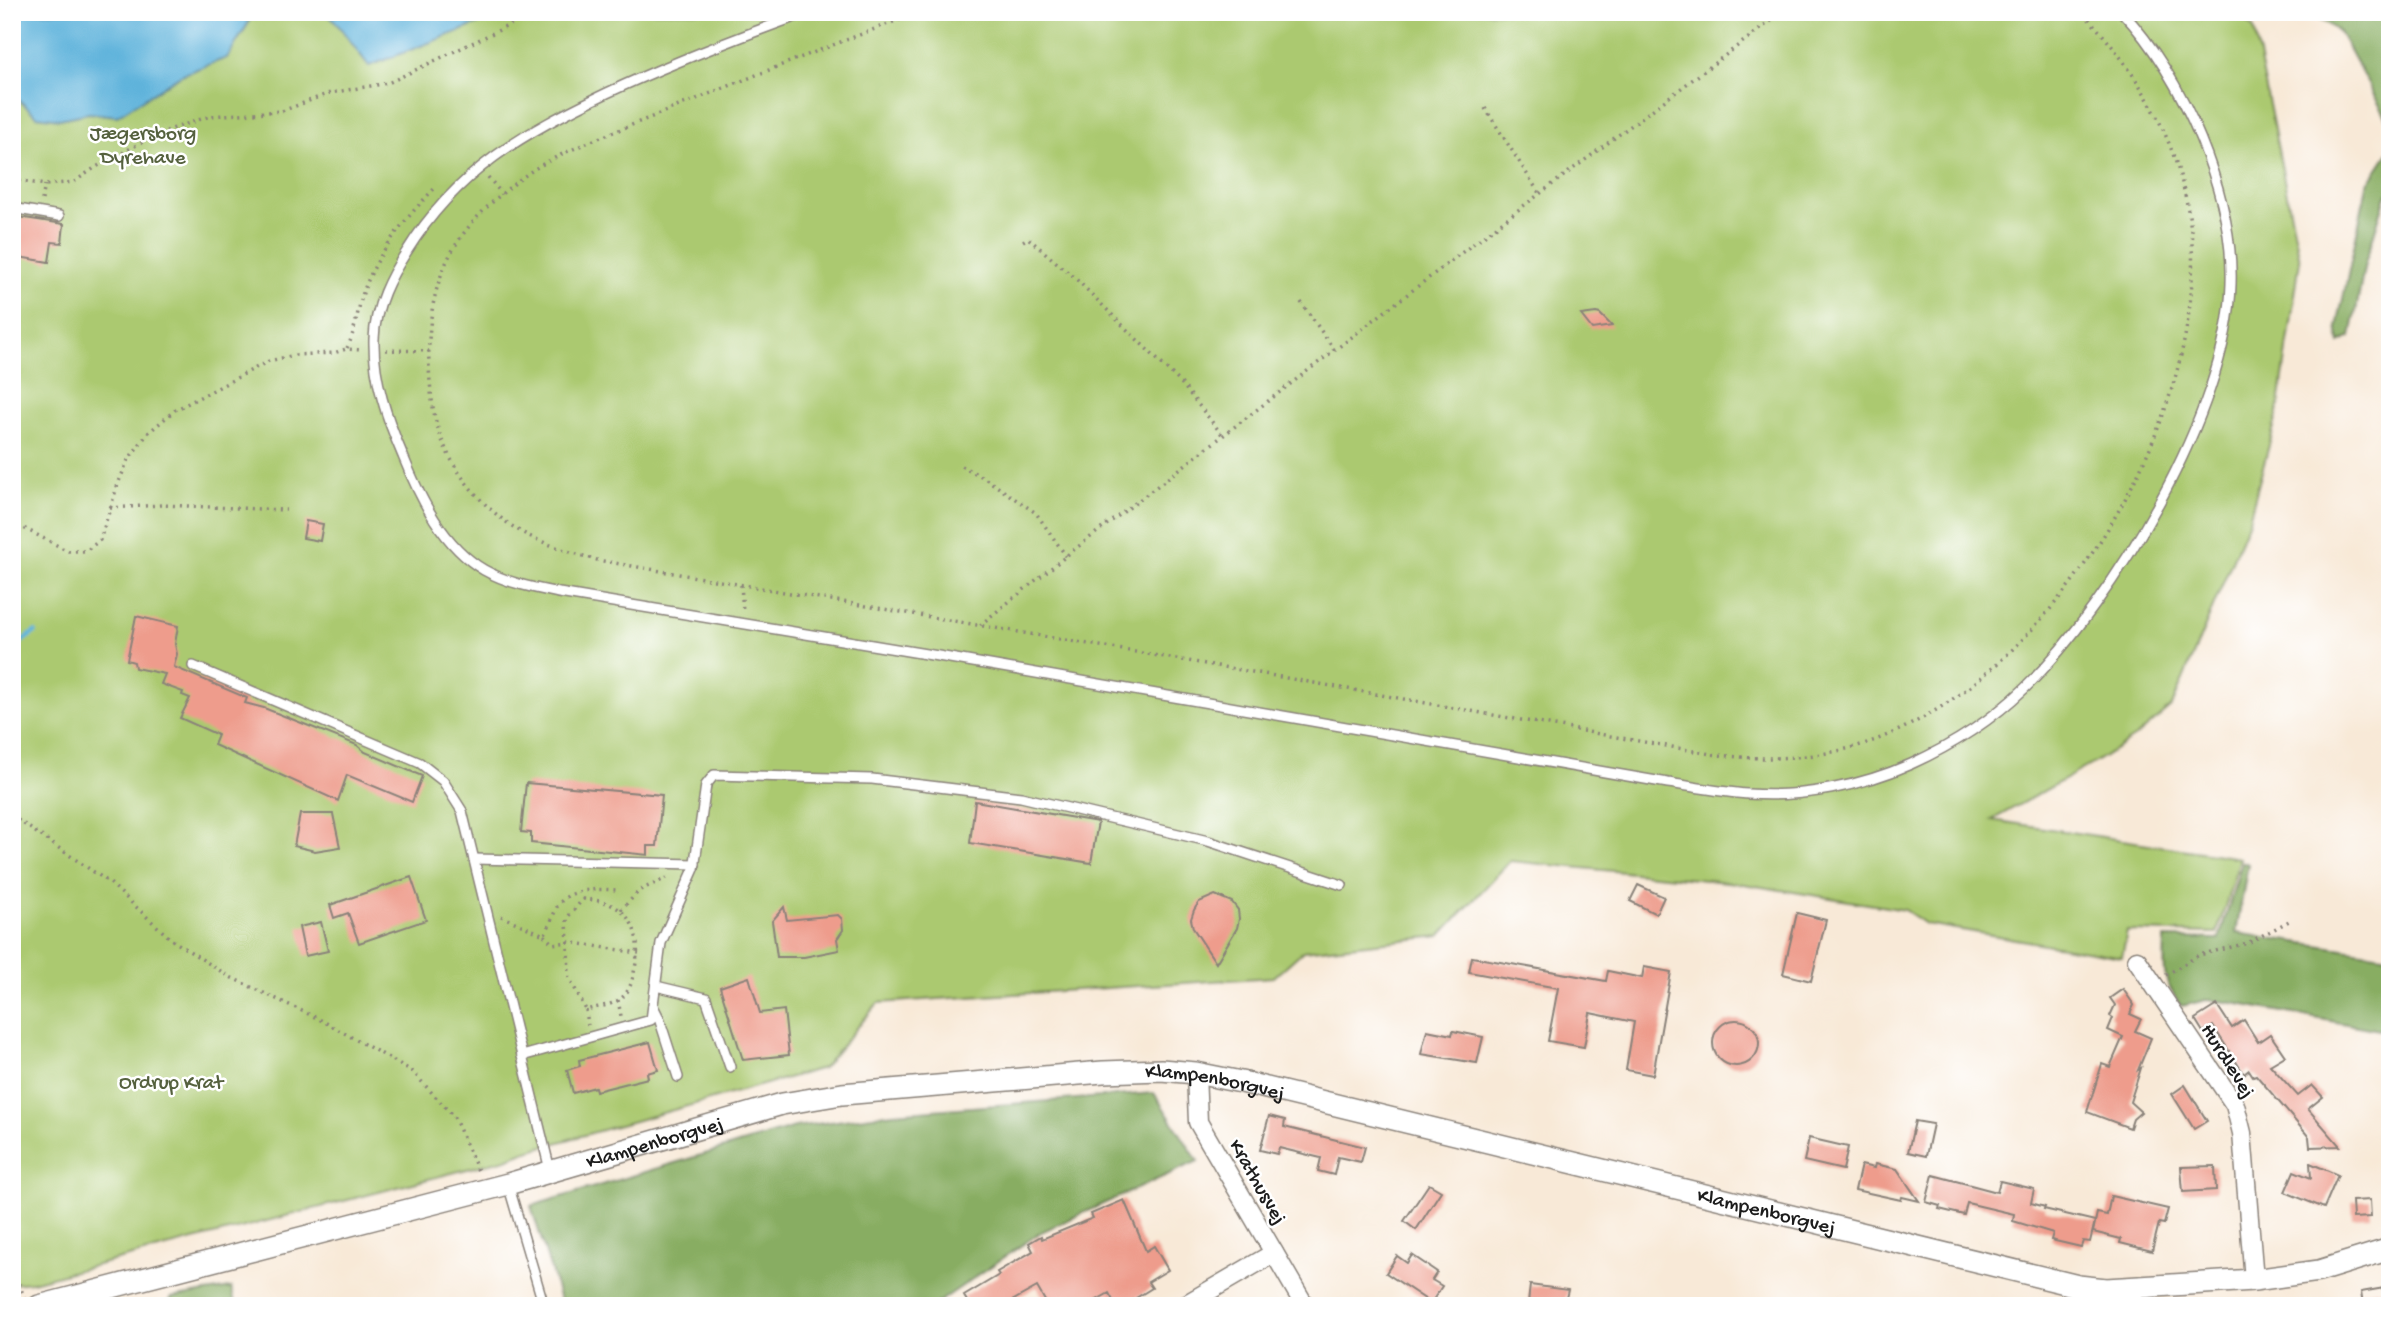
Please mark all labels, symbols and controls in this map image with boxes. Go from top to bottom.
park label: Jægersborg Dyrehave [90,123,196,172]
street label: Hurdlevej [2193,1020,2259,1104]
street label: Klampenborgvej [1145,1061,1287,1108]
park label: Ordrup Krat [119,1072,226,1097]
street label: Klampenborgvej [584,1113,727,1176]
street label: Krathusvej [1222,1136,1290,1230]
street label: Klampenborgvej [1694,1185,1838,1242]

